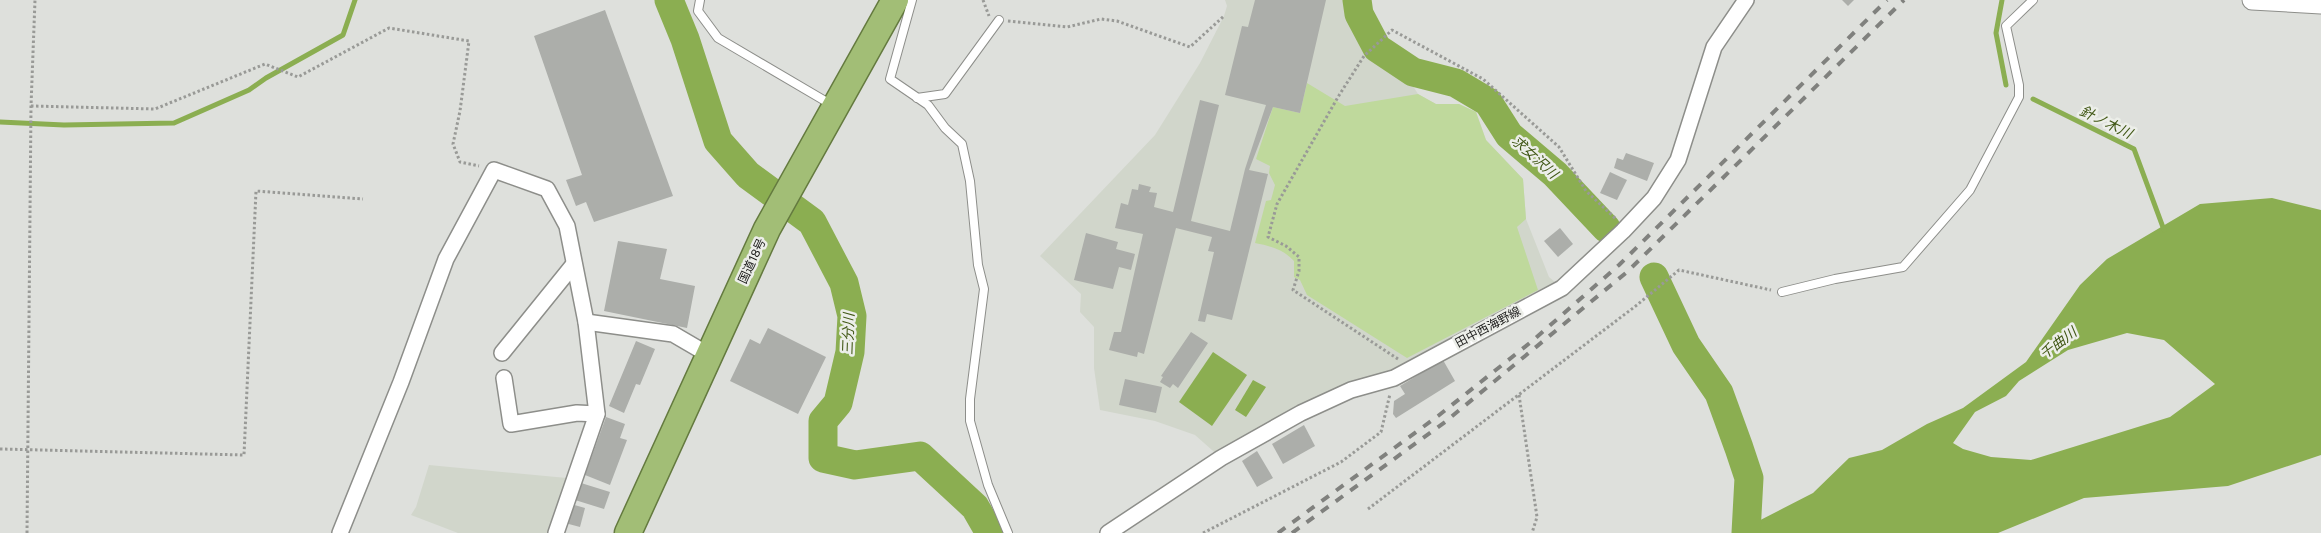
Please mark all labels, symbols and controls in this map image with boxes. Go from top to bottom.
water label: 針ノ木川 [2077,103,2136,143]
water label: 求女沢川 [1508,132,1563,184]
street label: 国道18号 [735,236,769,286]
street label: 田中西海野線 [1453,304,1523,350]
water label: 三分川 [839,311,858,355]
water label: 千曲川 [2036,323,2082,363]

